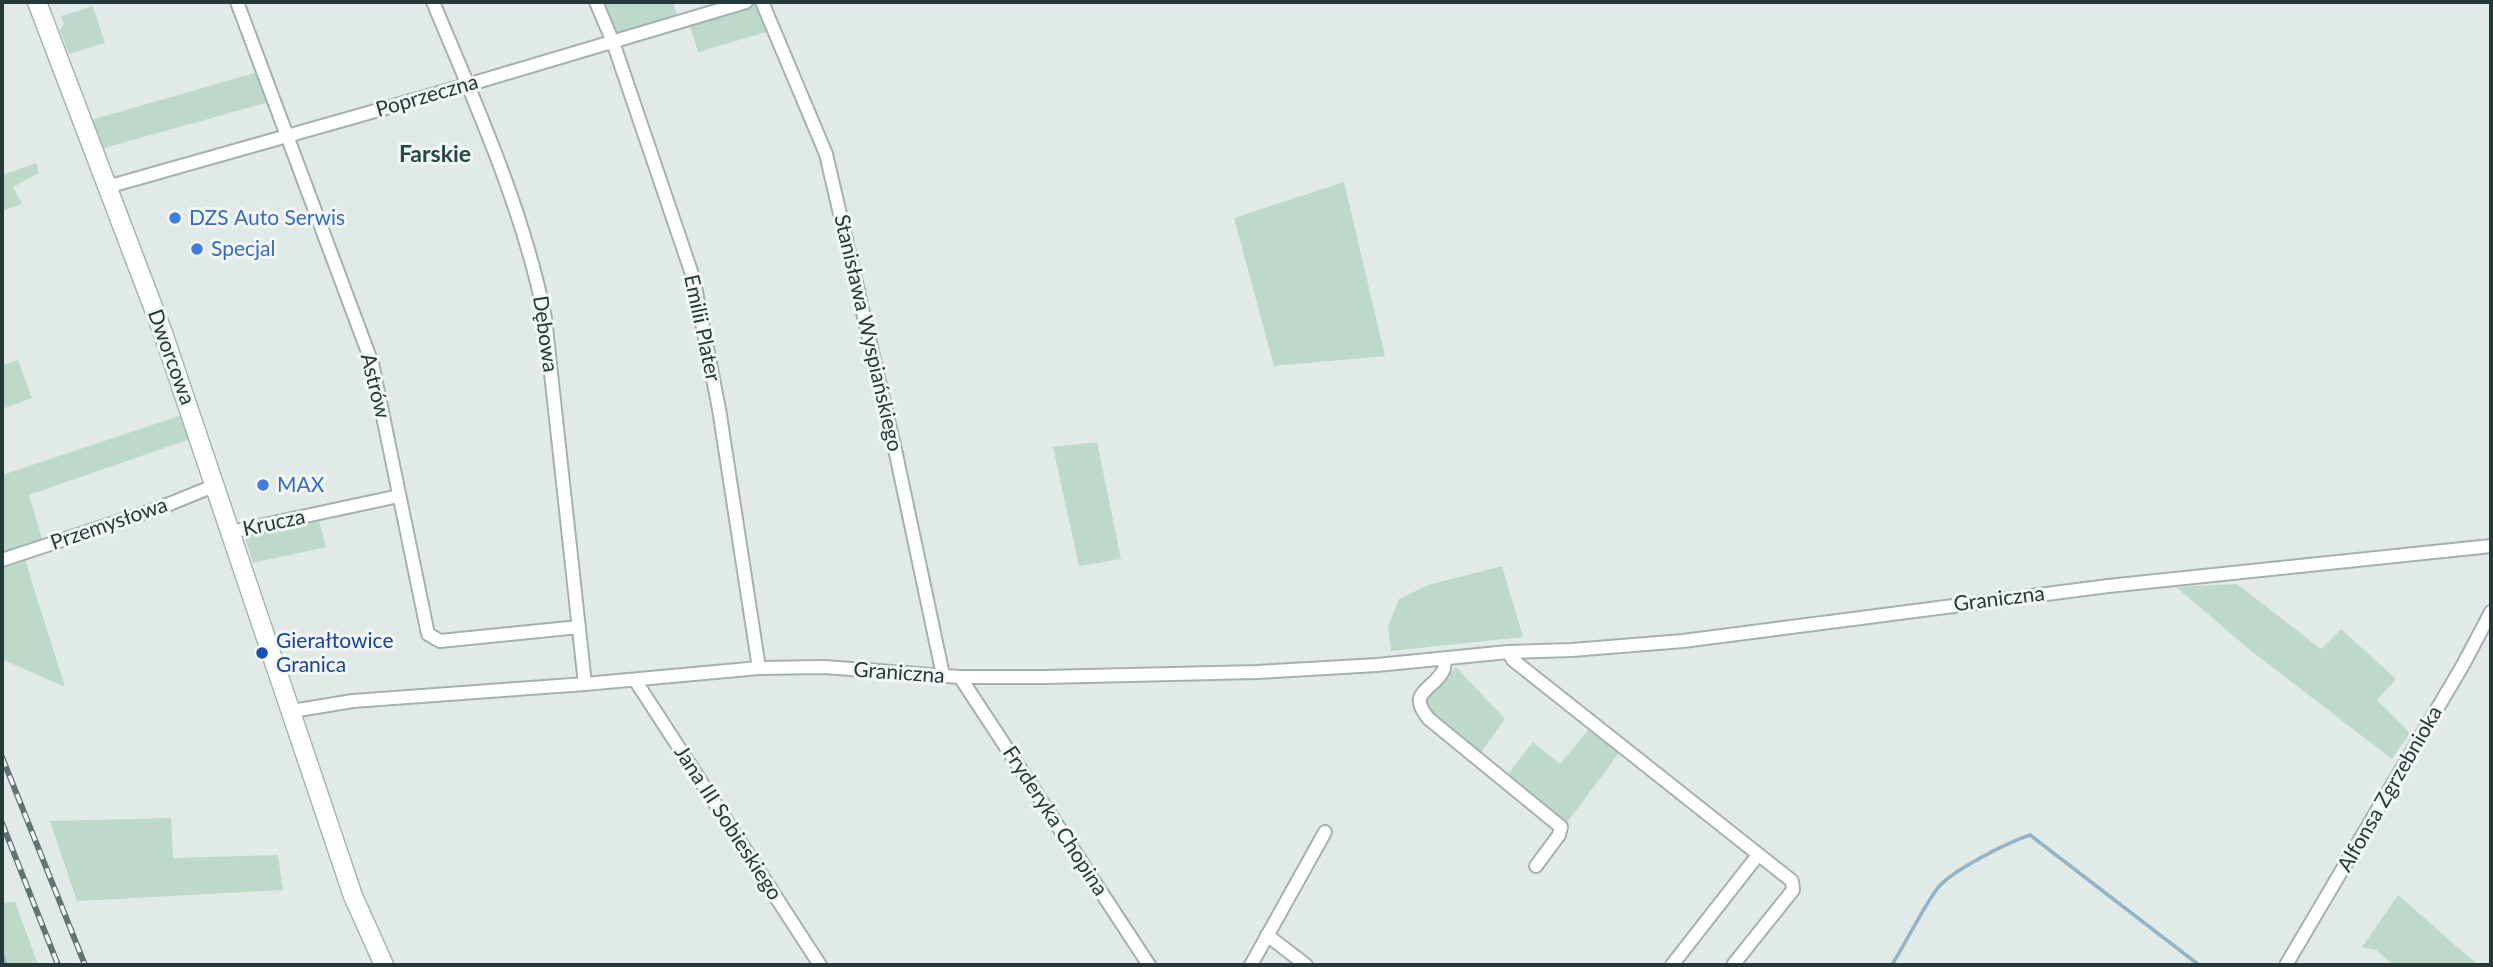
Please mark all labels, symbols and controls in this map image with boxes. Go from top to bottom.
street label: Poprzeczna [373,69,481,123]
district label: Farskie [399,141,471,169]
place label: DZS Auto Serwis [189,205,345,231]
marker: DZS Auto Serwis [167,210,183,226]
street label: Stanisława Wyspiańskiego [828,212,908,454]
place label: Specjal [211,236,275,262]
marker: Specjal [189,241,205,257]
street label: Emilii Plater [678,272,726,384]
street label: Dębowa [527,294,563,374]
street label: Dworcowa [142,306,200,408]
street label: Astrów [355,351,395,421]
place label: MAX [277,472,324,498]
marker: MAX [255,477,271,493]
street label: Przemysłowa [47,492,171,556]
street label: Krucza [240,504,308,542]
street label: Graniczna [1952,581,2046,617]
place label: Gierałtowice Granica [276,628,393,678]
marker: Gierałtowice Granica [254,645,270,661]
street label: Graniczna [852,657,946,689]
street label: Alfonsa Zgrzebnioka [2332,701,2448,877]
street label: Jana III Sobieskiego [669,741,787,905]
street label: Fryderyka Chopina [997,741,1113,901]

